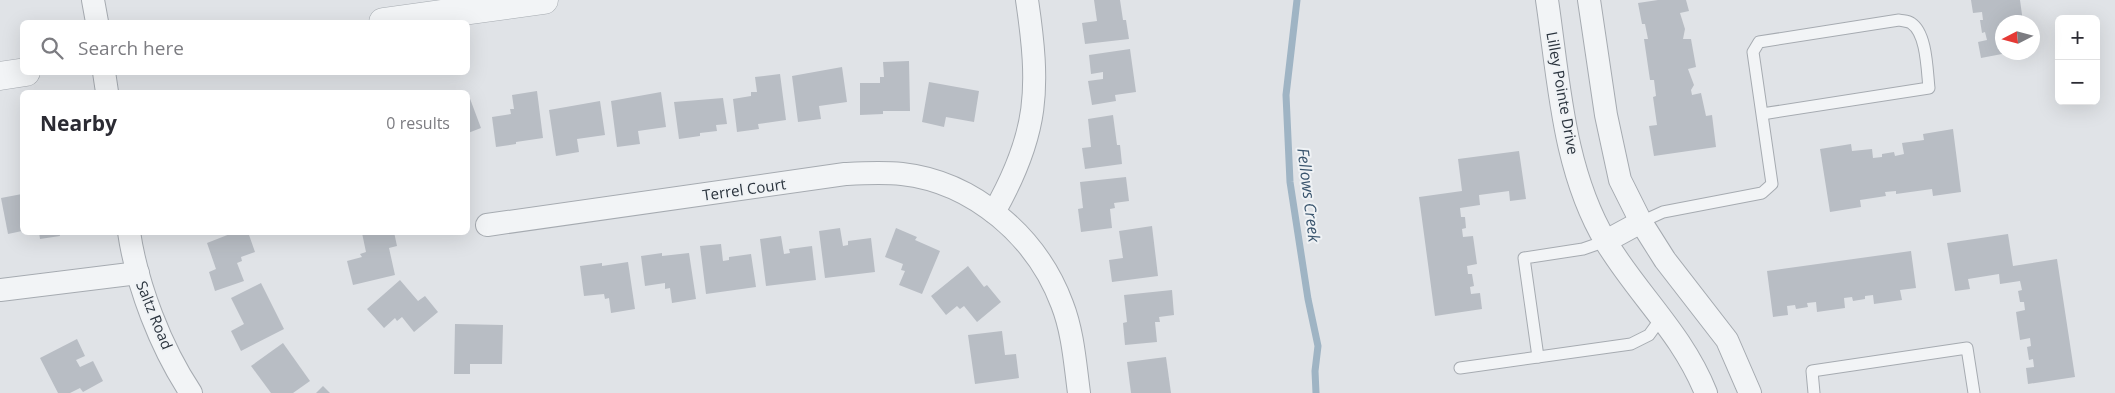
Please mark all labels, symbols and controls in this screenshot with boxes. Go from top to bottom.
north arrow [1995,15,2040,60]
map controls [2055,15,2100,105]
button: + [2055,15,2100,60]
search box [20,20,470,75]
street label: Lilley Pointe Drive [1542,30,1584,156]
icon: search [38,34,66,62]
text: Search here [78,35,184,61]
button: − [2055,60,2100,105]
text: Nearby [40,109,117,137]
text: 0 results [386,112,450,134]
water label: Fellows Creek [1292,147,1326,245]
street label: Terrel Court [701,173,787,205]
street label: Saltz Road [132,278,178,352]

